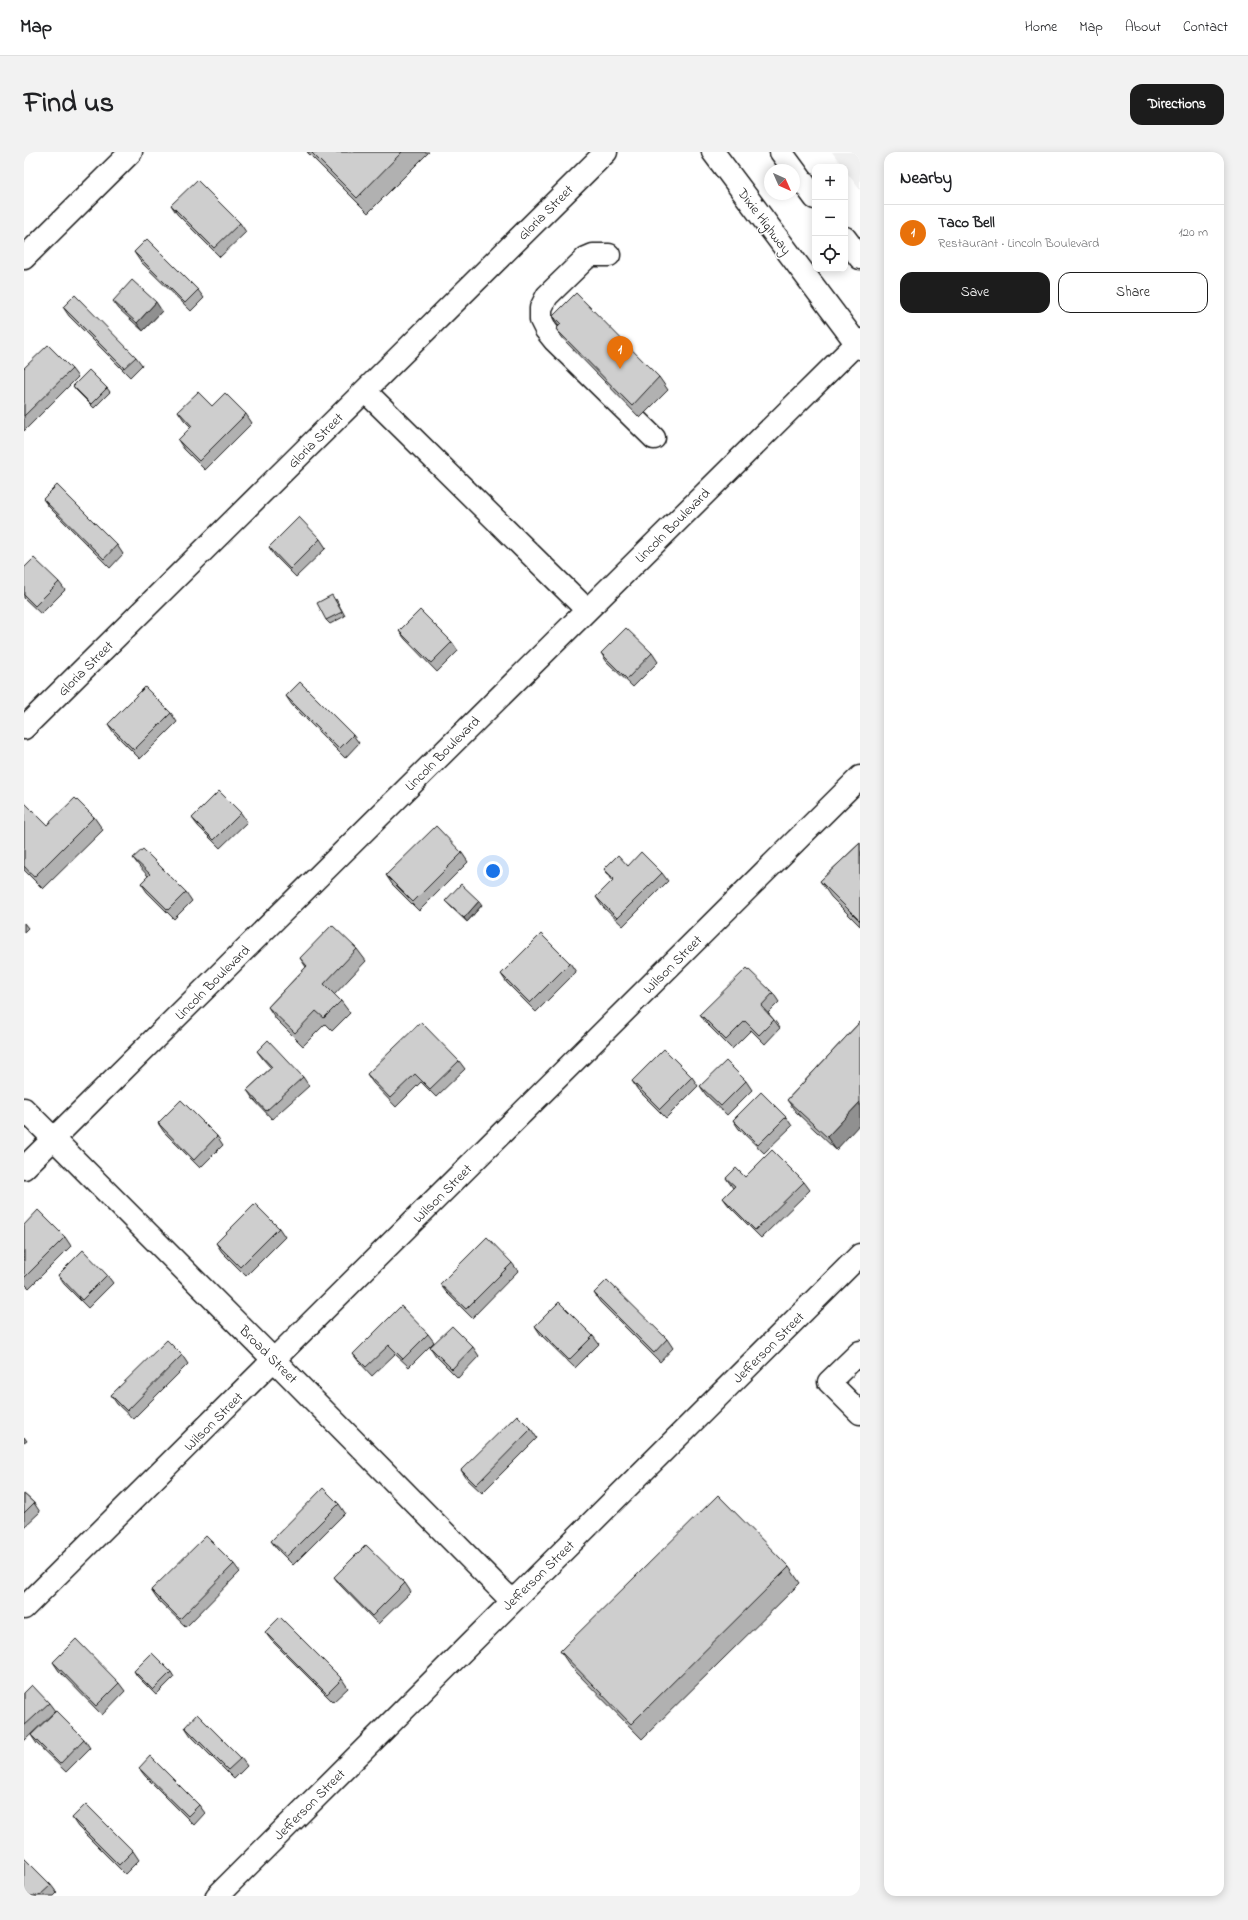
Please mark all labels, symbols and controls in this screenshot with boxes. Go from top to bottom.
text: Map [20,14,52,41]
text: Home [1025,17,1057,38]
text: Map [1079,17,1103,38]
text: About [1125,17,1161,38]
text: Contact [1183,17,1228,38]
text: Find us [24,84,114,125]
button: Directions [1130,84,1224,125]
north arrow [764,164,800,200]
map controls [812,164,848,272]
button: + [812,164,848,200]
text: Nearby [900,166,952,191]
street label: Gloria Street [513,180,579,246]
street label: Dixie Highway [730,183,796,261]
button: − [812,200,848,236]
text: Taco Bell [938,212,995,234]
text: 1 [911,223,915,242]
text: 120 m [1178,223,1208,242]
text: Restaurant · Lincoln Boulevard [938,234,1099,253]
button: locate [812,236,848,272]
button: Save [900,272,1050,313]
button: Share [1058,272,1208,313]
pin: 1 [607,336,633,369]
street label: Gloria Street [283,408,349,474]
street label: Lincoln Boulevard [631,484,716,568]
street label: Gloria Street [53,636,119,702]
street label: Lincoln Boulevard [401,712,486,796]
your location [483,861,503,881]
street label: Wilson Street [639,930,708,1000]
street label: Lincoln Boulevard [171,941,256,1025]
street label: Wilson Street [409,1159,478,1229]
street label: Jefferson Street [728,1307,810,1389]
street label: Broad Street [233,1320,302,1389]
street label: Wilson Street [180,1387,249,1457]
street label: Jefferson Street [498,1536,580,1616]
street label: Jefferson Street [269,1764,351,1846]

